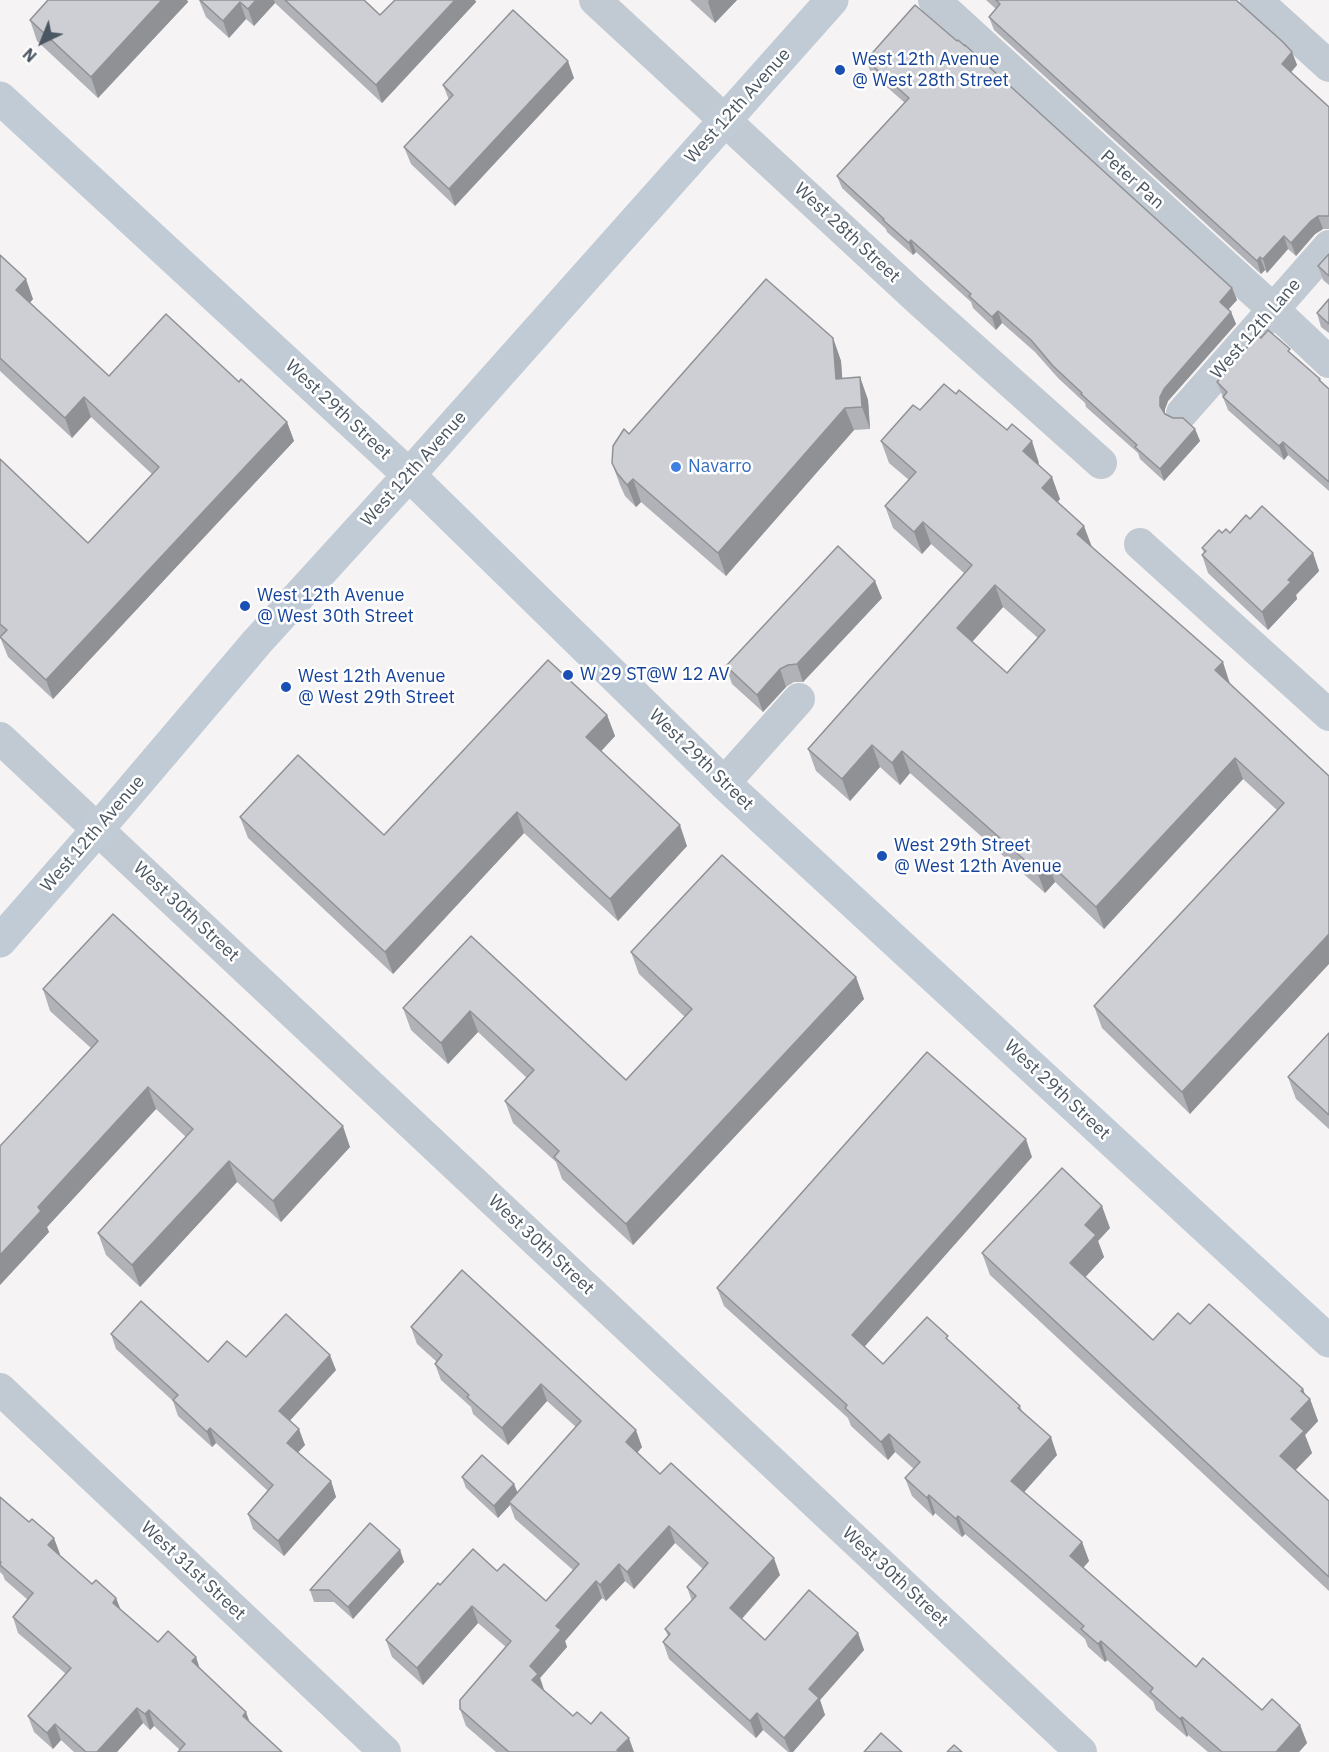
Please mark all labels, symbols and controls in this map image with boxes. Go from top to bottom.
north arrow [12,12,72,72]
text: N [19,44,41,66]
street label: West 12th Avenue [681,44,795,168]
place label: West 12th Avenue @ West 28th Street [852,49,1009,92]
marker: West 12th Avenue @ West 28th Street [833,63,847,77]
street label: Peter Pan [1096,146,1168,214]
street label: West 28th Street [790,179,904,287]
street label: West 12th Lane [1207,274,1305,384]
street label: West 29th Street [281,356,395,464]
street label: West 12th Avenue [357,407,471,531]
place label: Navarro [688,456,752,478]
marker: Navarro [669,460,683,474]
place label: West 12th Avenue @ West 30th Street [257,585,414,628]
marker: West 12th Avenue @ West 30th Street [238,599,252,613]
place label: W 29 ST@W 12 AV [580,664,730,686]
place label: West 12th Avenue @ West 29th Street [298,666,455,708]
marker: W 29 ST@W 12 AV [561,668,575,682]
marker: West 12th Avenue @ West 29th Street [279,680,293,694]
street label: West 29th Street [644,705,758,815]
street label: West 12th Avenue [37,771,149,897]
place label: West 29th Street @ West 12th Avenue [894,835,1062,878]
marker: West 29th Street @ West 12th Avenue [875,849,889,863]
street label: West 30th Street [129,858,243,966]
street label: West 29th Street [1000,1036,1114,1144]
street label: West 30th Street [484,1191,598,1299]
street label: West 31st Street [136,1517,250,1625]
street label: West 30th Street [838,1523,952,1631]

